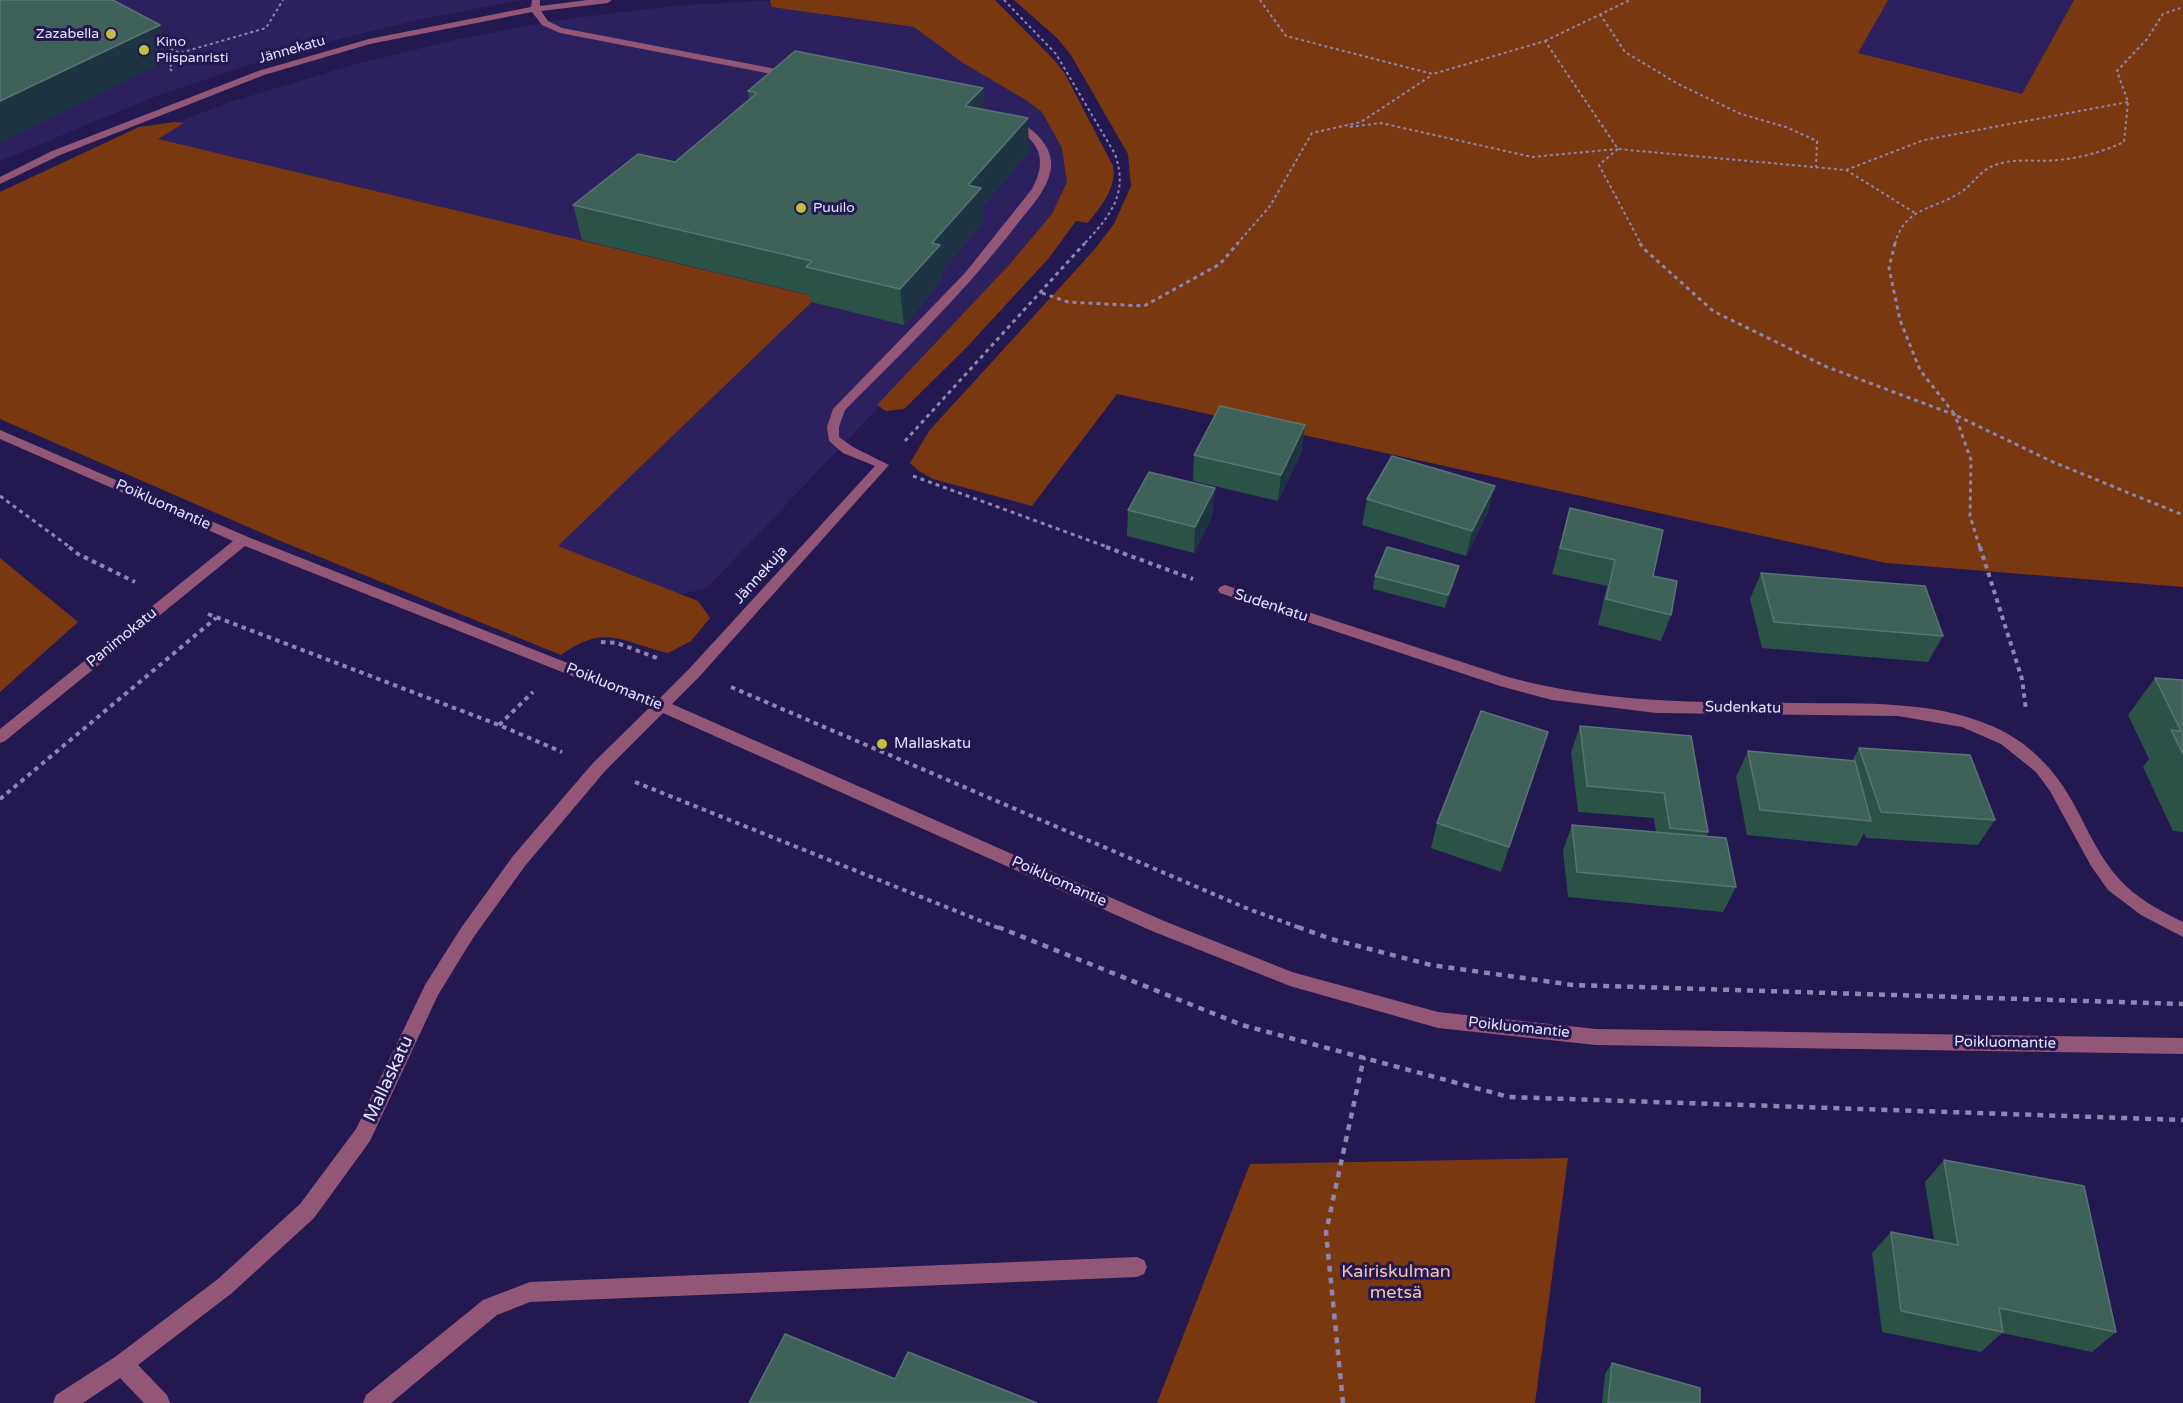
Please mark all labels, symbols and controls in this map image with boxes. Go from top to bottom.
place label: Zazabella [36,26,99,42]
marker: Zazabella [104,27,118,41]
street label: Jännekatu [257,32,327,68]
place label: Kino Piispanristi [156,34,229,66]
marker: Kino Piispanristi [137,43,151,57]
place label: Puuilo [813,200,855,216]
marker: Puuilo [794,201,808,215]
street label: Poikluomantie [113,476,213,534]
street label: Jännekuja [730,542,792,608]
street label: Sudenkatu [1232,586,1310,626]
street label: Panimokatu [83,604,161,672]
street label: Poikluomantie [563,660,665,714]
street label: Sudenkatu [1705,698,1781,718]
place label: Mallaskatu [894,735,971,753]
marker: Mallaskatu [875,737,889,751]
street label: Poikluomantie [1009,853,1109,911]
street label: Poikluomantie [1467,1014,1571,1042]
street label: Mallaskatu [360,1032,418,1126]
street label: Poikluomantie [1954,1033,2056,1053]
park label: Kairiskulman metsä [1341,1261,1451,1304]

